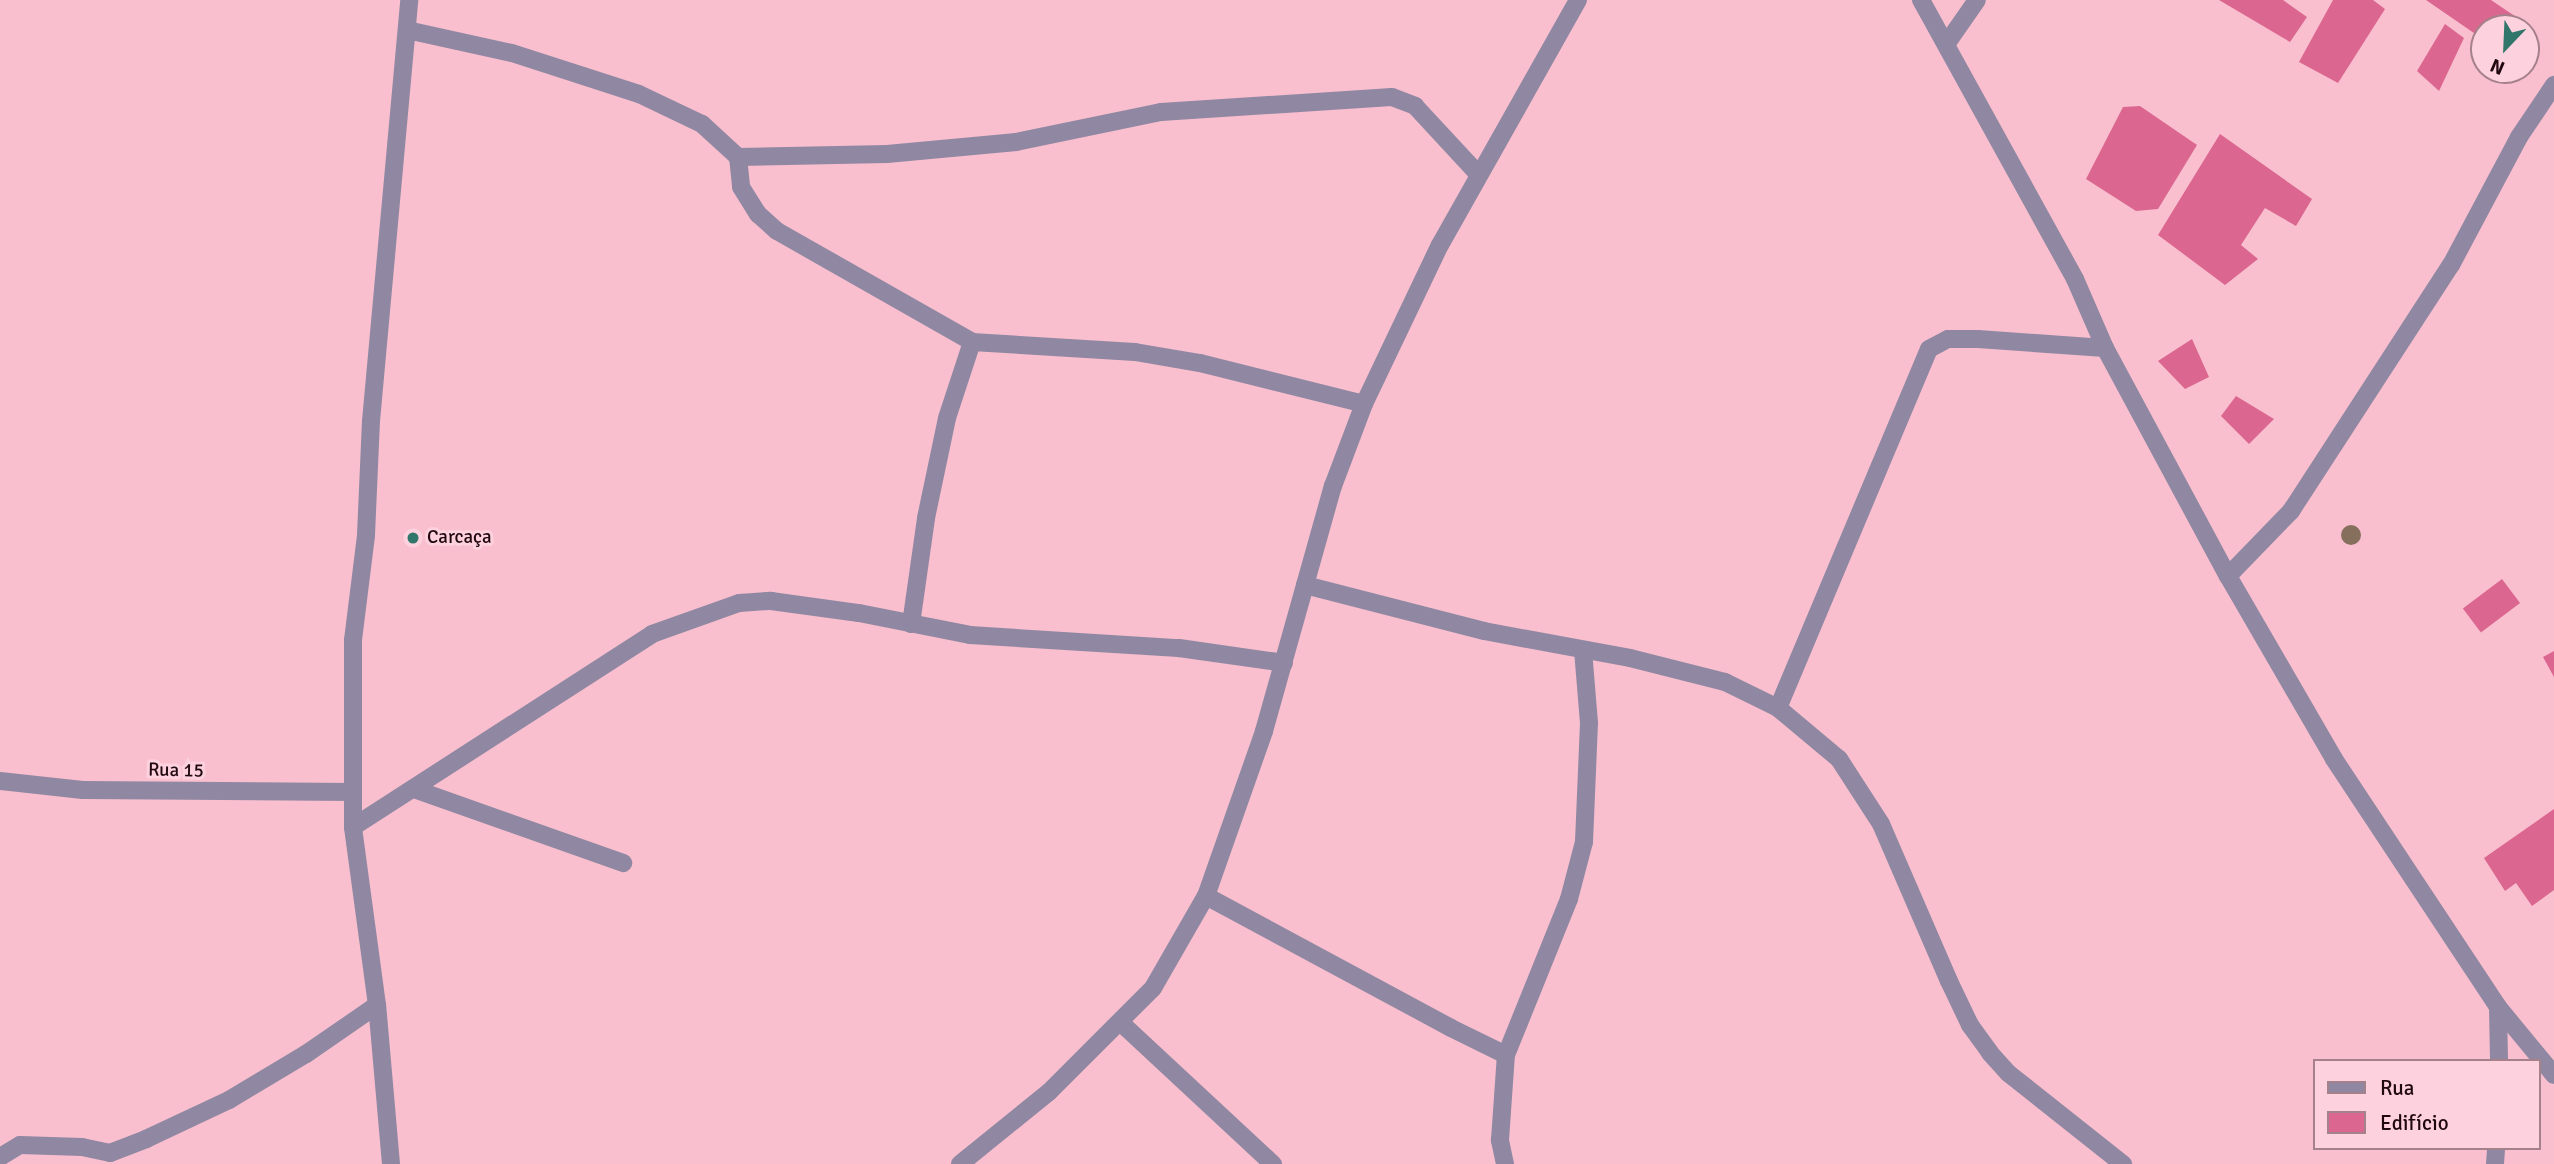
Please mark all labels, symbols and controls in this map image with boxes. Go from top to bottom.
north arrow [2470,14,2540,84]
text: N [2487,53,2508,80]
place label: Carcaça [427,527,492,549]
marker: Carcaça [405,530,421,546]
street label: Rua 15 [148,759,204,783]
legend [2312,1059,2540,1150]
text: Rua [2380,1075,2414,1101]
text: Edifício [2380,1110,2449,1136]

